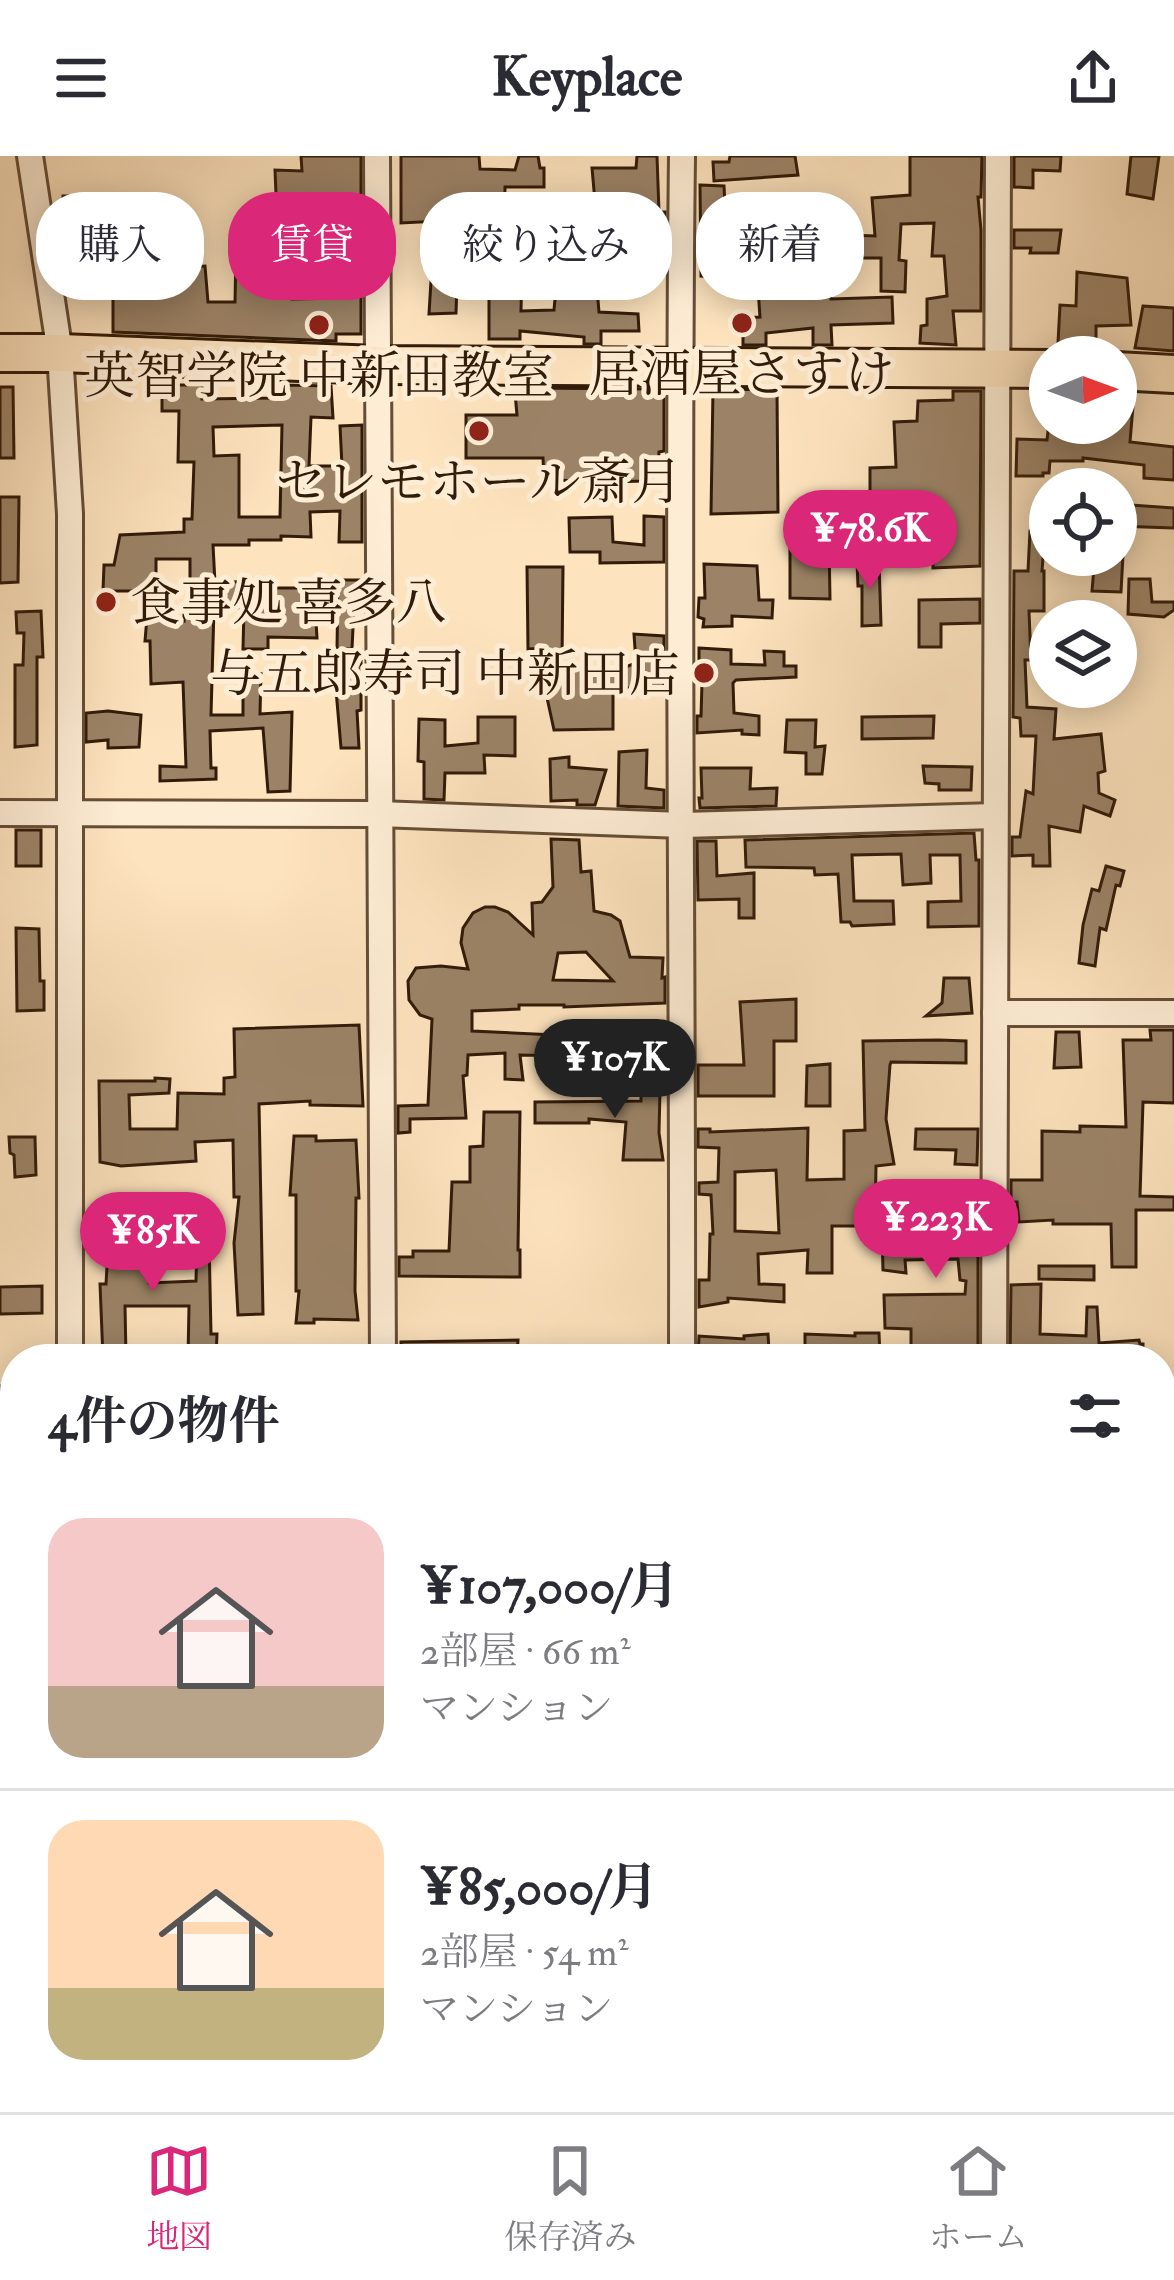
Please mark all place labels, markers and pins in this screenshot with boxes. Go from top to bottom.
marker: 居酒屋さすけ [729,310,755,336]
marker: 英智学院 中新田教室 [306,312,332,338]
place label: 居酒屋さすけ [589,343,895,407]
place label: 英智学院 中新田教室 [84,345,554,409]
marker: セレモホール斎月 [466,418,492,444]
place label: セレモホール斎月 [276,451,682,515]
pin: ¥78.6K [772,490,968,592]
place label: 食事処 喜多八 [130,572,447,636]
marker: 食事処 喜多八 [93,589,119,615]
place label: 与五郎寿司 中新田店 [210,643,680,707]
marker: 与五郎寿司 中新田店 [691,660,717,686]
pin: ¥107K [531,1019,699,1121]
pin: ¥223K [852,1179,1020,1281]
pin: ¥85K [82,1192,224,1294]

